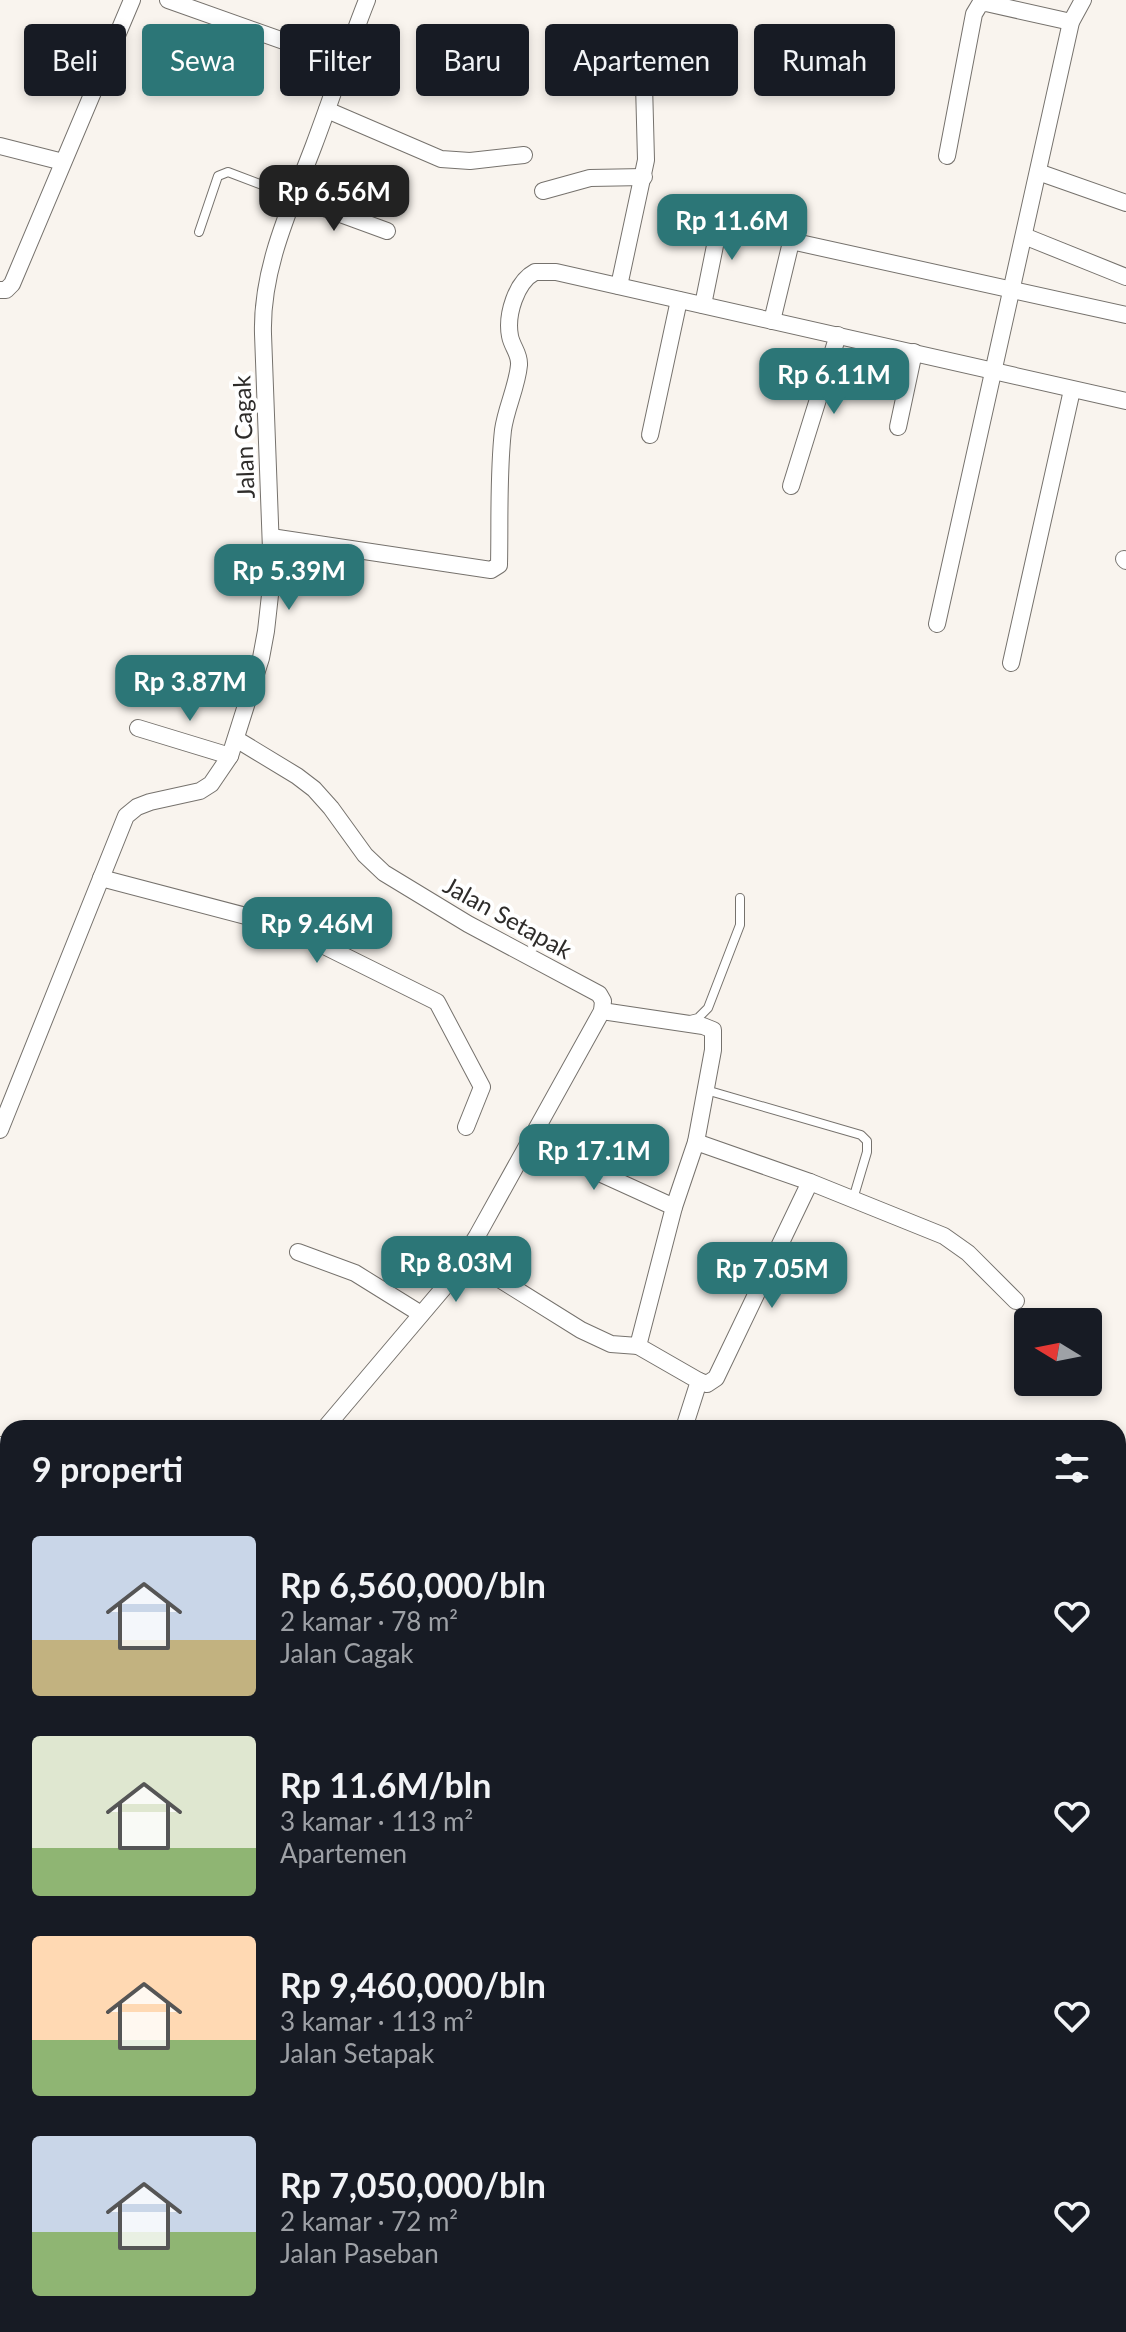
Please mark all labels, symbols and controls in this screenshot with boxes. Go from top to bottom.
chip: Beli [24,24,126,96]
chip: Sewa [142,24,264,96]
chip: Filter [280,24,400,96]
chip: Baru [416,24,529,96]
chip: Apartemen [545,24,738,96]
chip: Rumah [754,24,895,96]
pin: Rp 6.56M [251,165,417,233]
text: Rp 6.56M [277,175,391,207]
pin: Rp 11.6M [649,194,815,262]
text: Rp 11.6M [675,204,789,236]
pin: Rp 6.11M [751,348,917,416]
text: Rp 6.11M [777,358,891,390]
street label: Jalan Cagak [226,374,260,499]
pin: Rp 5.39M [206,544,372,612]
text: Rp 5.39M [232,554,346,586]
pin: Rp 3.87M [107,655,273,723]
text: Rp 3.87M [133,665,247,697]
street label: Jalan Setapak [439,870,578,965]
pin: Rp 9.46M [234,897,400,965]
text: Rp 9.46M [260,907,374,939]
pin: Rp 17.1M [511,1124,677,1192]
text: Rp 17.1M [537,1134,651,1166]
pin: Rp 8.03M [373,1236,539,1304]
pin: Rp 7.05M [689,1242,855,1310]
text: Rp 8.03M [399,1246,513,1278]
text: Rp 7.05M [715,1252,829,1284]
north arrow [1014,1308,1102,1396]
map controls [1014,1308,1102,1396]
icon: filters [1050,1446,1094,1490]
text: 9 properti [32,1448,183,1489]
text: Rp 6,560,000/bln [280,1564,546,1605]
icon: home [96,1568,192,1664]
icon: heart [1050,1594,1094,1638]
text: 2 kamar · 78 m² [280,1605,458,1637]
text: Jalan Cagak [280,1637,414,1669]
text: Rp 11.6M/bln [280,1764,491,1805]
icon: home [96,1768,192,1864]
icon: heart [1050,1794,1094,1838]
text: 3 kamar · 113 m² [280,1805,473,1837]
text: Apartemen [280,1837,407,1869]
text: Rp 9,460,000/bln [280,1964,546,2005]
icon: home [96,1968,192,2064]
icon: heart [1050,1994,1094,2038]
text: 3 kamar · 113 m² [280,2005,473,2037]
text: Jalan Setapak [280,2037,434,2069]
text: Rp 7,050,000/bln [280,2164,546,2205]
icon: home [96,2168,192,2264]
icon: heart [1050,2194,1094,2238]
text: 2 kamar · 72 m² [280,2205,458,2237]
text: Jalan Paseban [280,2237,439,2269]

